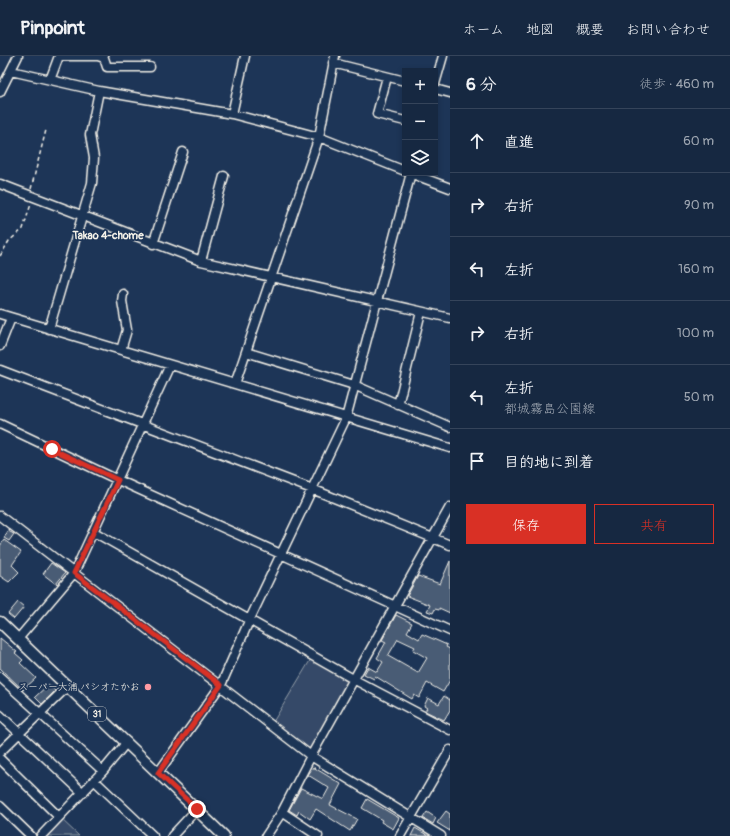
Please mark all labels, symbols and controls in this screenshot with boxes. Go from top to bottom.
text: Pinpoint [20,16,85,40]
text: ホーム [463,21,504,38]
text: 地図 [526,21,554,38]
text: 概要 [576,21,604,38]
text: お問い合わせ [626,21,710,38]
map controls [402,68,438,176]
button: + [402,68,438,104]
text: 6 分 [466,74,497,95]
text: 徒歩 · 460 m [640,76,714,92]
button: − [402,104,438,140]
icon: ahead [466,130,488,152]
text: 直進 [504,133,534,152]
text: 60 m [683,133,714,149]
button: layers [402,140,438,176]
icon: right [466,194,488,216]
text: 右折 [504,197,534,216]
text: 90 m [684,197,714,213]
district label: Takao 4-chome [71,229,144,242]
icon: left [466,258,488,280]
text: 左折 [504,261,534,280]
text: 160 m [678,261,714,277]
icon: right [466,322,488,344]
text: 右折 [504,325,534,344]
text: 100 m [677,325,714,341]
text: 左折 [504,379,534,398]
icon: left [466,386,488,408]
text: 50 m [684,389,714,405]
text: 都城霧島公園線 [504,401,595,417]
route start [43,440,61,458]
icon: arrive [466,450,488,472]
text: 目的地に到着 [504,453,594,472]
button: 保存 [466,504,586,544]
button: 共有 [594,504,714,544]
place label: スーパー大浦 パシオたかお [18,681,140,693]
marker: スーパー大浦 パシオたかお [143,682,153,692]
road number: 31 [88,707,106,721]
route end [188,800,206,818]

